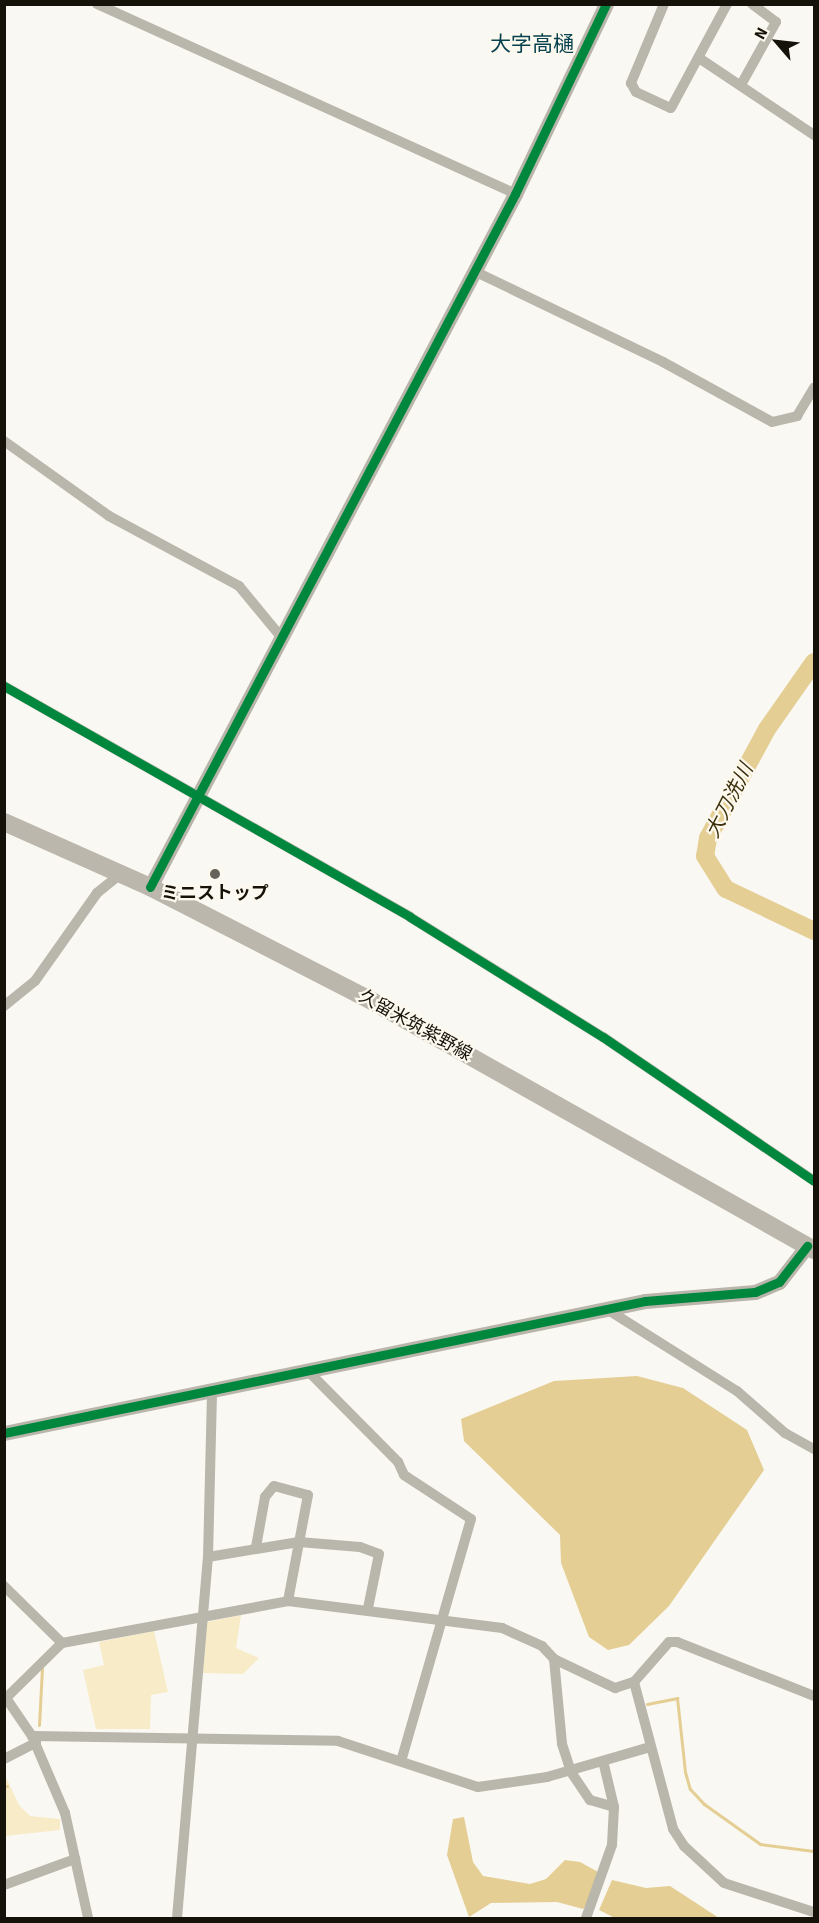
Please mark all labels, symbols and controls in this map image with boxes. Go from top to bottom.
north arrow [747,12,807,72]
text: N [749,24,773,43]
district label: 大字高樋 [490,31,574,57]
water label: 大刀洗川 [701,760,759,842]
marker: ミニストップ [208,867,222,881]
place label: ミニストップ [161,883,269,905]
street label: 久留米筑紫野線 [355,986,475,1066]

